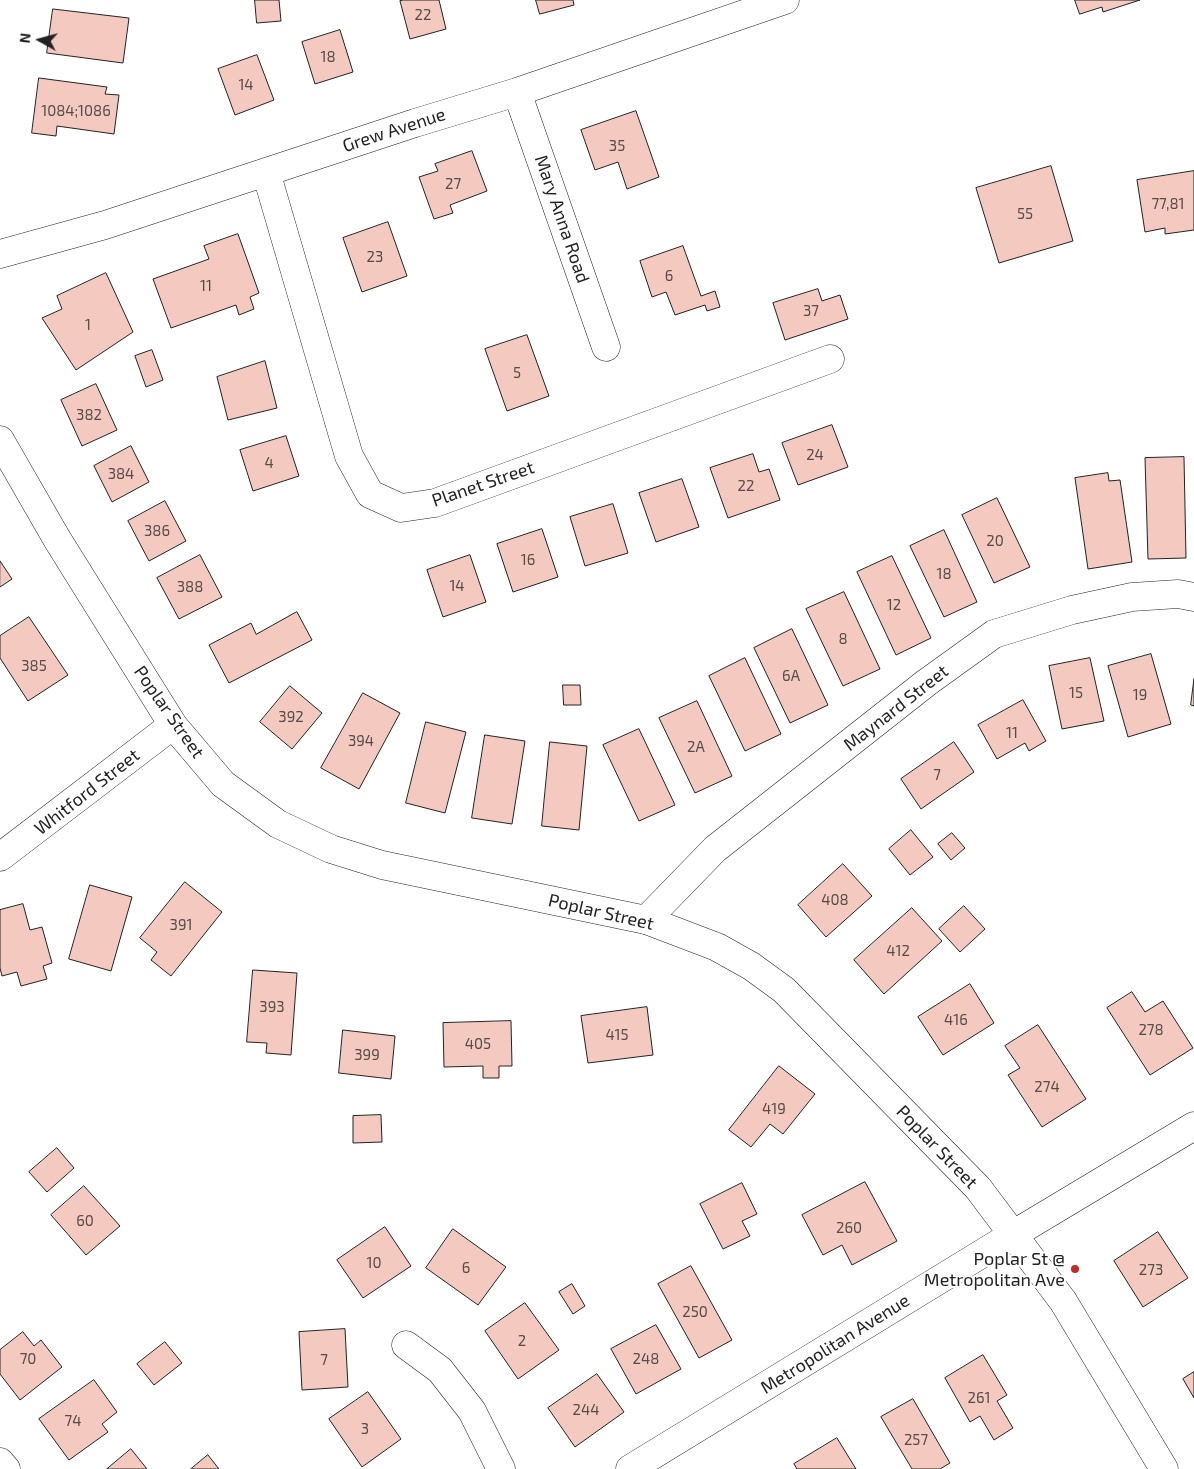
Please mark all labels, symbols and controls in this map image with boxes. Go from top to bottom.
house number: 22 [415,6,431,24]
north arrow [15,15,65,65]
text: N [16,32,34,44]
house number: 18 [320,48,336,66]
house number: 14 [238,76,254,94]
house number: 1084;1086 [41,102,111,120]
street label: Grew Avenue [340,103,448,157]
house number: 35 [609,137,625,155]
street label: Mary Anna Road [530,152,594,286]
house number: 27 [445,175,461,193]
house number: 77,81 [1151,195,1185,213]
house number: 55 [1017,205,1033,223]
house number: 23 [367,248,383,266]
house number: 6 [665,267,673,285]
house number: 11 [200,277,212,295]
house number: 37 [803,302,819,320]
house number: 1 [85,316,91,334]
house number: 5 [513,364,521,382]
house number: 382 [76,406,102,424]
house number: 24 [806,446,824,464]
house number: 4 [264,454,274,472]
street label: Planet Street [429,456,537,512]
house number: 384 [108,465,134,483]
house number: 22 [738,477,754,495]
house number: 386 [144,522,170,540]
house number: 20 [986,532,1004,550]
house number: 16 [521,551,535,569]
house number: 18 [936,565,952,583]
house number: 14 [449,577,465,595]
house number: 388 [177,578,203,596]
house number: 12 [887,596,901,614]
house number: 8 [838,630,848,648]
house number: 385 [21,657,47,675]
street label: Maynard Street [839,660,953,756]
street label: Poplar Street [129,662,209,762]
house number: 6A [782,667,800,685]
house number: 15 [1069,684,1083,702]
house number: 19 [1133,686,1147,704]
house number: 392 [278,708,304,726]
house number: 11 [1006,724,1018,742]
house number: 394 [348,732,374,750]
house number: 2A [687,738,705,756]
street label: Whitford Street [30,744,144,840]
house number: 7 [933,766,941,784]
street label: Poplar Street [546,889,656,935]
house number: 408 [821,891,849,909]
house number: 391 [170,916,192,934]
house number: 412 [886,942,910,960]
house number: 393 [259,998,285,1016]
house number: 416 [944,1011,968,1029]
house number: 278 [1138,1021,1164,1039]
house number: 415 [605,1026,629,1044]
house number: 405 [465,1035,491,1053]
house number: 399 [354,1046,380,1064]
house number: 274 [1034,1078,1060,1096]
house number: 419 [762,1100,786,1118]
street label: Poplar Street [892,1101,982,1193]
house number: 60 [76,1212,94,1230]
house number: 260 [836,1219,862,1237]
place label: Poplar St @ Metropolitan Ave [924,1248,1065,1290]
house number: 10 [366,1254,382,1272]
house number: 6 [462,1259,470,1277]
house number: 273 [1139,1261,1163,1279]
marker: Poplar St @ Metropolitan Ave [1069,1263,1081,1275]
street label: Metropolitan Avenue [757,1289,913,1399]
house number: 250 [682,1303,708,1321]
house number: 2 [518,1332,526,1350]
house number: 70 [20,1350,36,1368]
house number: 248 [633,1350,659,1368]
house number: 7 [320,1351,328,1369]
house number: 261 [968,1389,990,1407]
house number: 244 [573,1401,599,1419]
house number: 74 [65,1412,81,1430]
house number: 3 [361,1420,369,1438]
house number: 257 [904,1431,928,1449]

